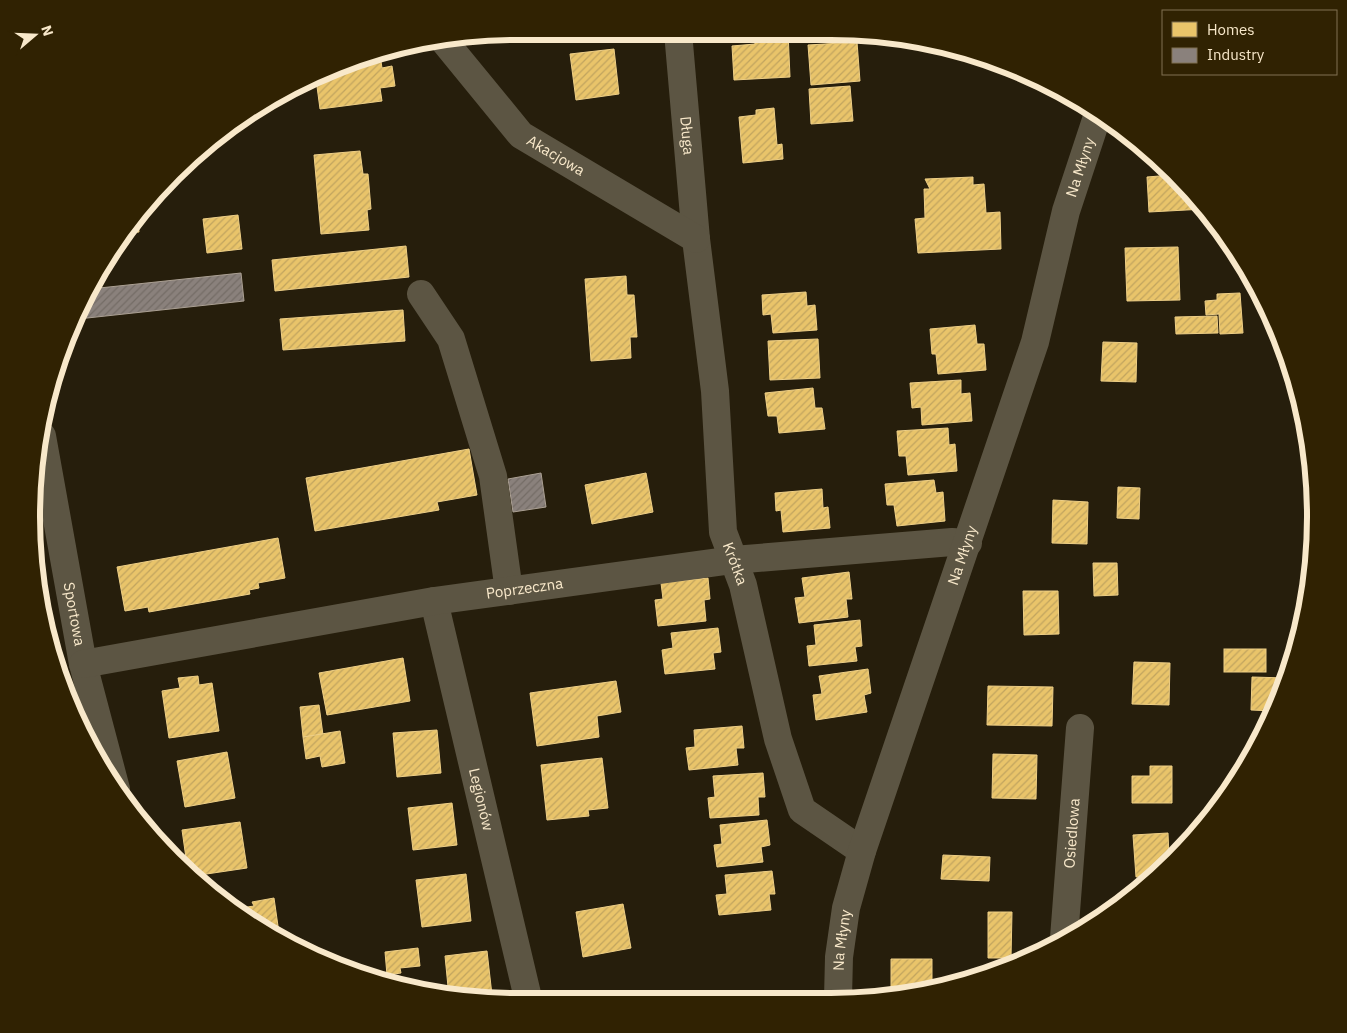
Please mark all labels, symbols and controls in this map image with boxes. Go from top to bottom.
north arrow [10,10,60,60]
legend [1162,10,1337,75]
text: Homes [1207,20,1255,39]
text: N [37,23,57,38]
text: Industry [1207,45,1265,64]
street label: Długa [676,115,699,156]
street label: Akacjowa [523,131,589,180]
street label: Na Młyny [1061,134,1099,199]
street label: Na Młyny [943,522,981,587]
street label: Krótka [719,539,752,588]
street label: Poprzeczna [485,573,564,603]
street label: Sportowa [59,581,90,647]
street label: Legionów [465,766,498,833]
street label: Osiedlowa [1059,797,1084,869]
street label: Na Młyny [829,908,855,971]

